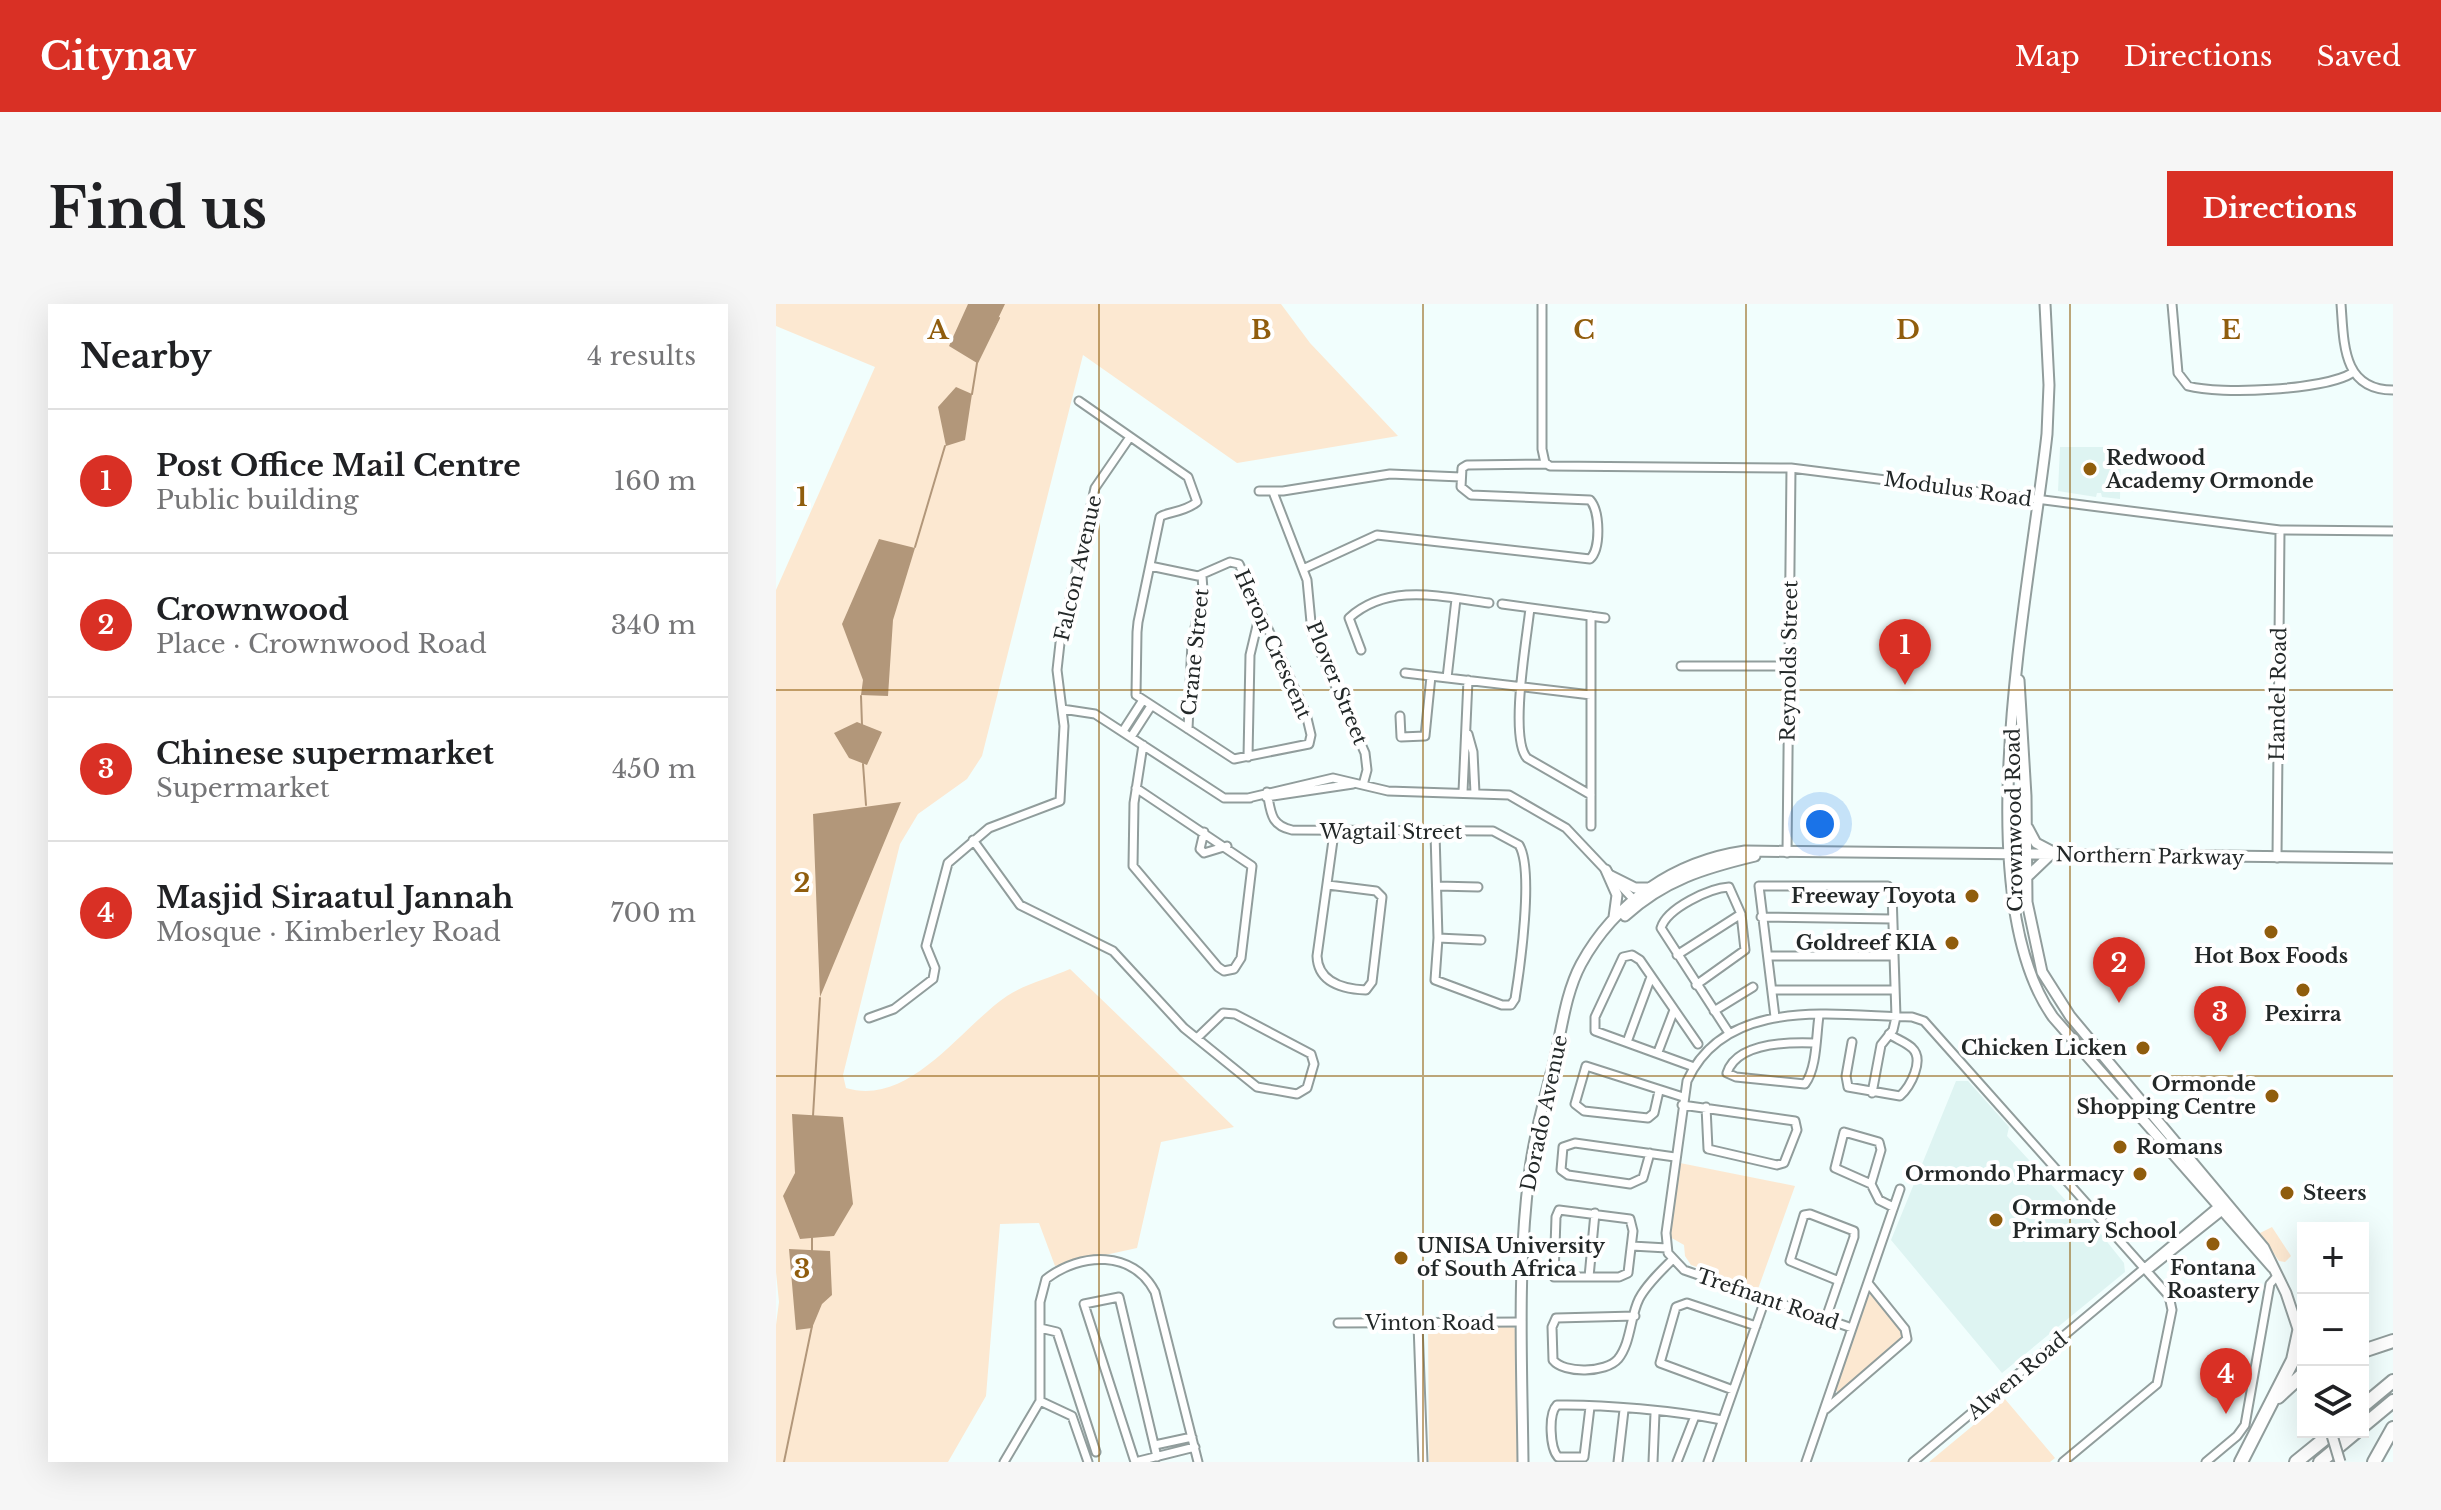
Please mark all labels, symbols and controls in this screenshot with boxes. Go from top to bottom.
text: Citynav [40,33,196,80]
text: Map [2015,39,2080,74]
text: Directions [2124,39,2273,74]
text: Saved [2317,39,2401,74]
button: Directions [2167,171,2393,246]
text: Find us [48,174,267,243]
text: A [926,314,949,346]
text: B [1251,314,1271,346]
text: C [1573,314,1595,346]
text: D [1896,314,1920,346]
text: E [2221,314,2241,346]
text: Nearby [80,335,212,377]
text: 4 results [587,340,696,372]
place label: Redwood Academy Ormonde [2105,446,2314,493]
text: Post Office Mail Centre [156,447,521,484]
marker: Redwood Academy Ormonde [2081,460,2099,478]
text: 1 [100,465,112,497]
text: 160 m [614,465,696,497]
street label: Modulus Road [1882,467,2034,511]
text: 1 [796,481,808,513]
text: Public building [156,484,359,516]
street label: Falcon Avenue [1050,493,1106,643]
street label: Heron Crescent [1229,566,1317,723]
street label: Reynolds Street [1776,580,1802,742]
street label: Crane Street [1176,587,1214,717]
text: Crownwood [156,591,349,628]
text: 2 [98,609,114,641]
text: 340 m [611,609,696,641]
street label: Plover Street [1301,618,1373,749]
pin: 1 [1879,619,1931,685]
street label: Handel Road [2265,627,2291,761]
text: Place · Crownwood Road [156,628,487,660]
street label: Crownwood Road [2000,728,2028,912]
text: Chinese supermarket [156,735,494,772]
text: 3 [98,753,114,785]
text: 450 m [612,753,696,785]
text: Supermarket [156,772,330,804]
your location [1800,804,1840,844]
street label: Wagtail Street [1319,820,1463,844]
street label: Northern Parkway [2056,842,2245,870]
text: 2 [794,867,810,899]
text: Masjid Siraatul Jannah [156,879,513,916]
place label: Freeway Toyota [1791,884,1957,908]
marker: Freeway Toyota [1963,887,1981,905]
text: 4 [97,897,115,929]
text: 700 m [610,897,696,929]
text: Mosque · Kimberley Road [156,916,501,948]
marker: Hot Box Foods [2262,923,2280,941]
place label: Goldreef KIA [1796,931,1937,955]
marker: Goldreef KIA [1943,934,1961,952]
pin: 2 [2093,937,2145,1003]
place label: Hot Box Foods [2194,944,2348,968]
marker: Pexirra [2294,981,2312,999]
pin: 3 [2194,986,2246,1052]
place label: Pexirra [2265,1002,2342,1026]
street label: Dorado Avenue [1516,1033,1572,1193]
place label: Chicken Licken [1961,1036,2127,1060]
marker: Chicken Licken [2134,1039,2152,1057]
place label: Ormonde Shopping Centre [2076,1072,2256,1119]
marker: Ormonde Shopping Centre [2263,1087,2281,1105]
place label: Romans [2136,1135,2223,1159]
marker: Romans [2111,1138,2129,1156]
place label: Ormondo Pharmacy [1905,1162,2125,1186]
marker: Ormondo Pharmacy [2131,1165,2149,1183]
place label: Steers [2303,1181,2366,1205]
marker: Steers [2278,1184,2296,1202]
place label: Ormonde Primary School [2012,1196,2177,1243]
marker: Ormonde Primary School [1987,1211,2005,1229]
map controls [2297,1222,2369,1438]
button: + [2297,1222,2369,1294]
place label: UNISA University of South Africa [1417,1234,1606,1281]
marker: Fontana Roastery [2204,1235,2222,1253]
marker: UNISA University of South Africa [1392,1249,1410,1267]
text: 3 [794,1253,810,1285]
place label: Fontana Roastery [2167,1256,2260,1303]
street label: Trefnant Road [1694,1263,1842,1335]
button: − [2297,1294,2369,1366]
street label: Vinton Road [1364,1311,1495,1335]
street label: Alwen Road [1962,1327,2072,1425]
pin: 4 [2200,1348,2252,1414]
button: layers [2297,1366,2369,1438]

